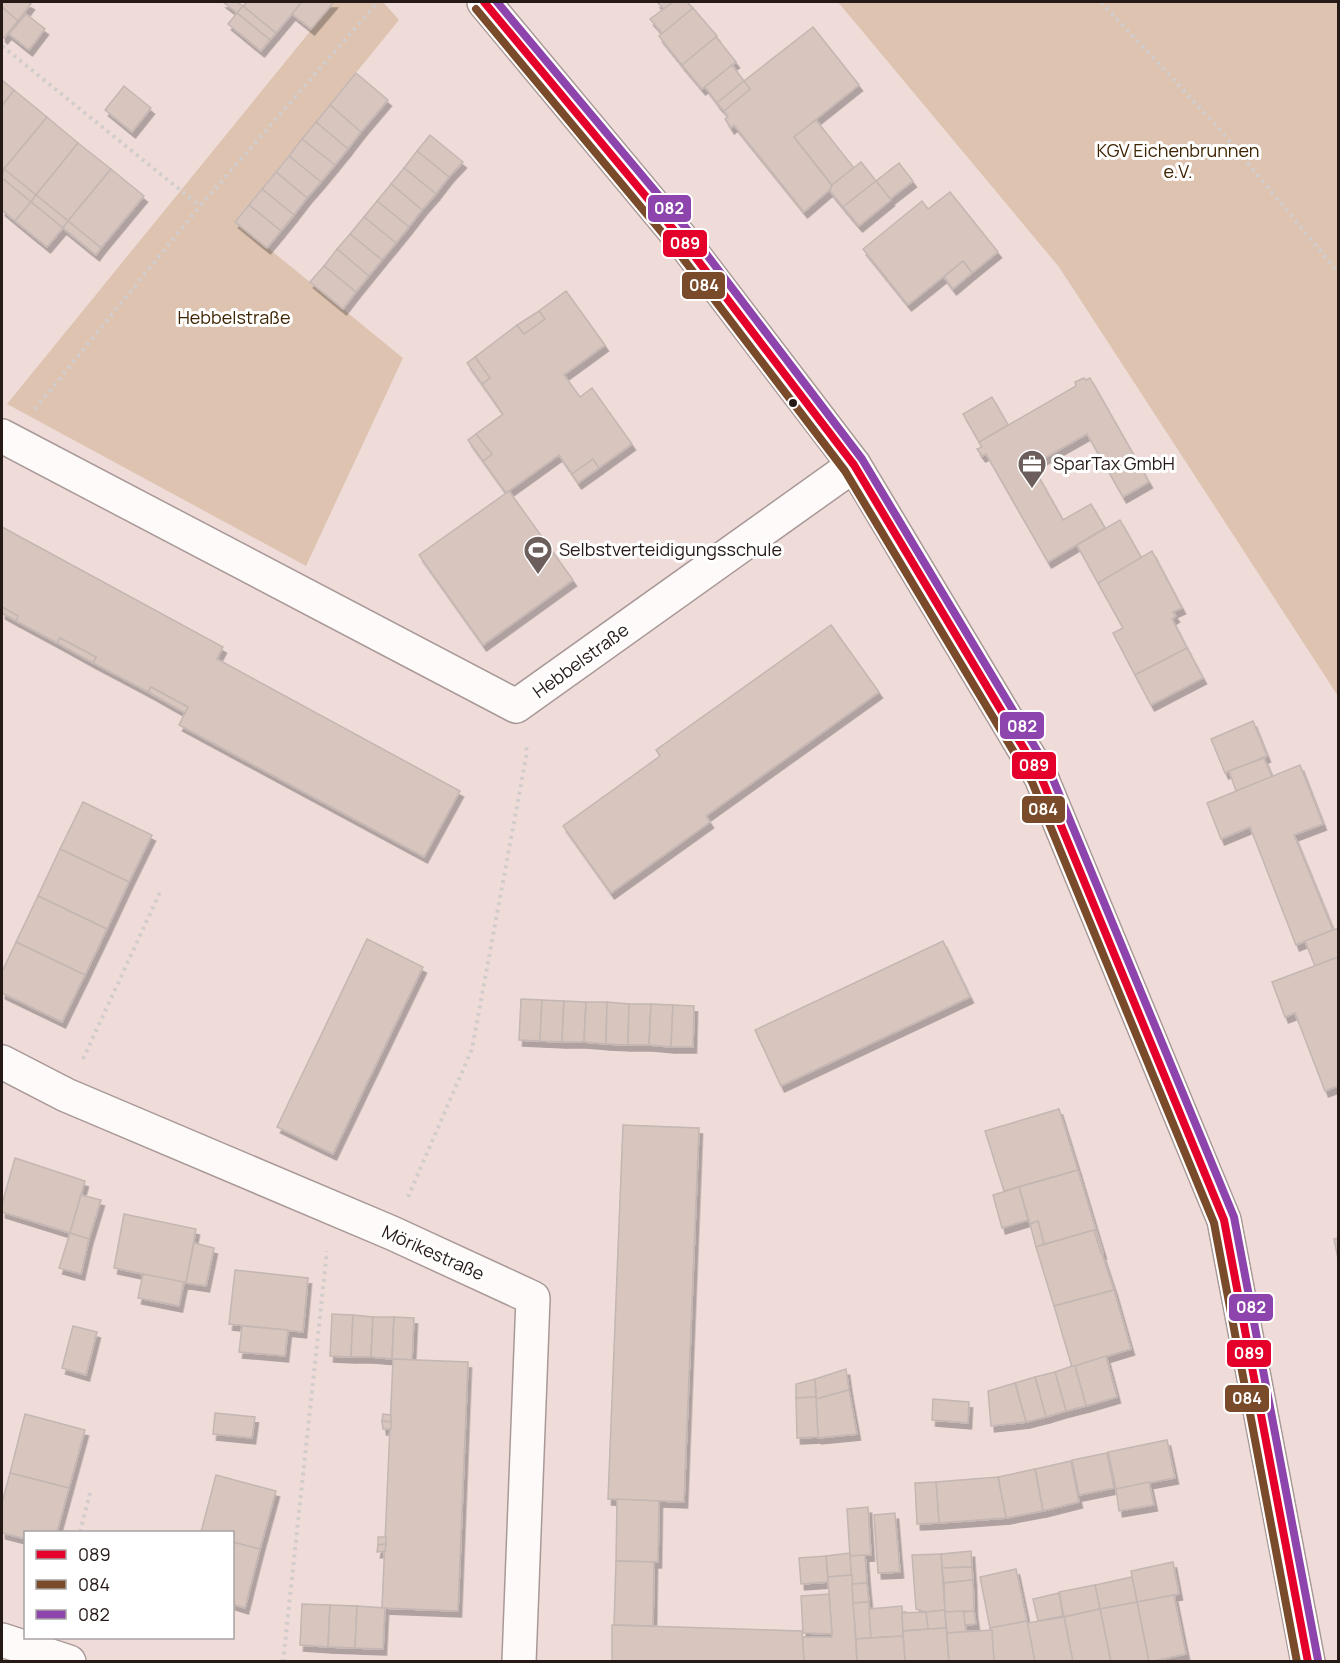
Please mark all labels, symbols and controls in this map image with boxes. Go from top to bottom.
park label: KGV Eichenbrunnen e.V. [1097,138,1259,183]
line badge: 082 [647,194,692,223]
text: 082 [654,197,684,219]
line badge: 089 [662,229,708,258]
text: 089 [670,232,700,254]
line badge: 084 [681,271,726,300]
text: 084 [689,274,719,296]
park label: Hebbelstraße [178,305,290,329]
unlabelled marker [787,397,799,409]
office icon: SparTax GmbH [1016,448,1048,490]
place label: SparTax GmbH [1053,451,1175,475]
sports icon: Selbstverteidigungsschule [522,534,554,576]
place label: Selbstverteidigungsschule [559,537,782,561]
street label: Hebbelstraße [528,617,633,703]
line badge: 082 [999,711,1045,740]
text: 082 [1007,715,1037,737]
line badge: 089 [1011,751,1057,780]
text: 089 [1019,754,1049,776]
line badge: 084 [1021,795,1066,824]
text: 084 [1028,798,1058,820]
street label: Mörikestraße [378,1219,488,1285]
line badge: 082 [1228,1293,1274,1322]
text: 082 [1236,1296,1266,1318]
line badge: 089 [1226,1339,1272,1368]
text: 089 [1234,1342,1264,1364]
line badge: 084 [1224,1384,1270,1413]
text: 084 [1232,1387,1262,1409]
legend [24,1531,234,1639]
text: 089 [78,1542,111,1566]
text: 084 [78,1572,110,1596]
text: 082 [78,1602,110,1626]

